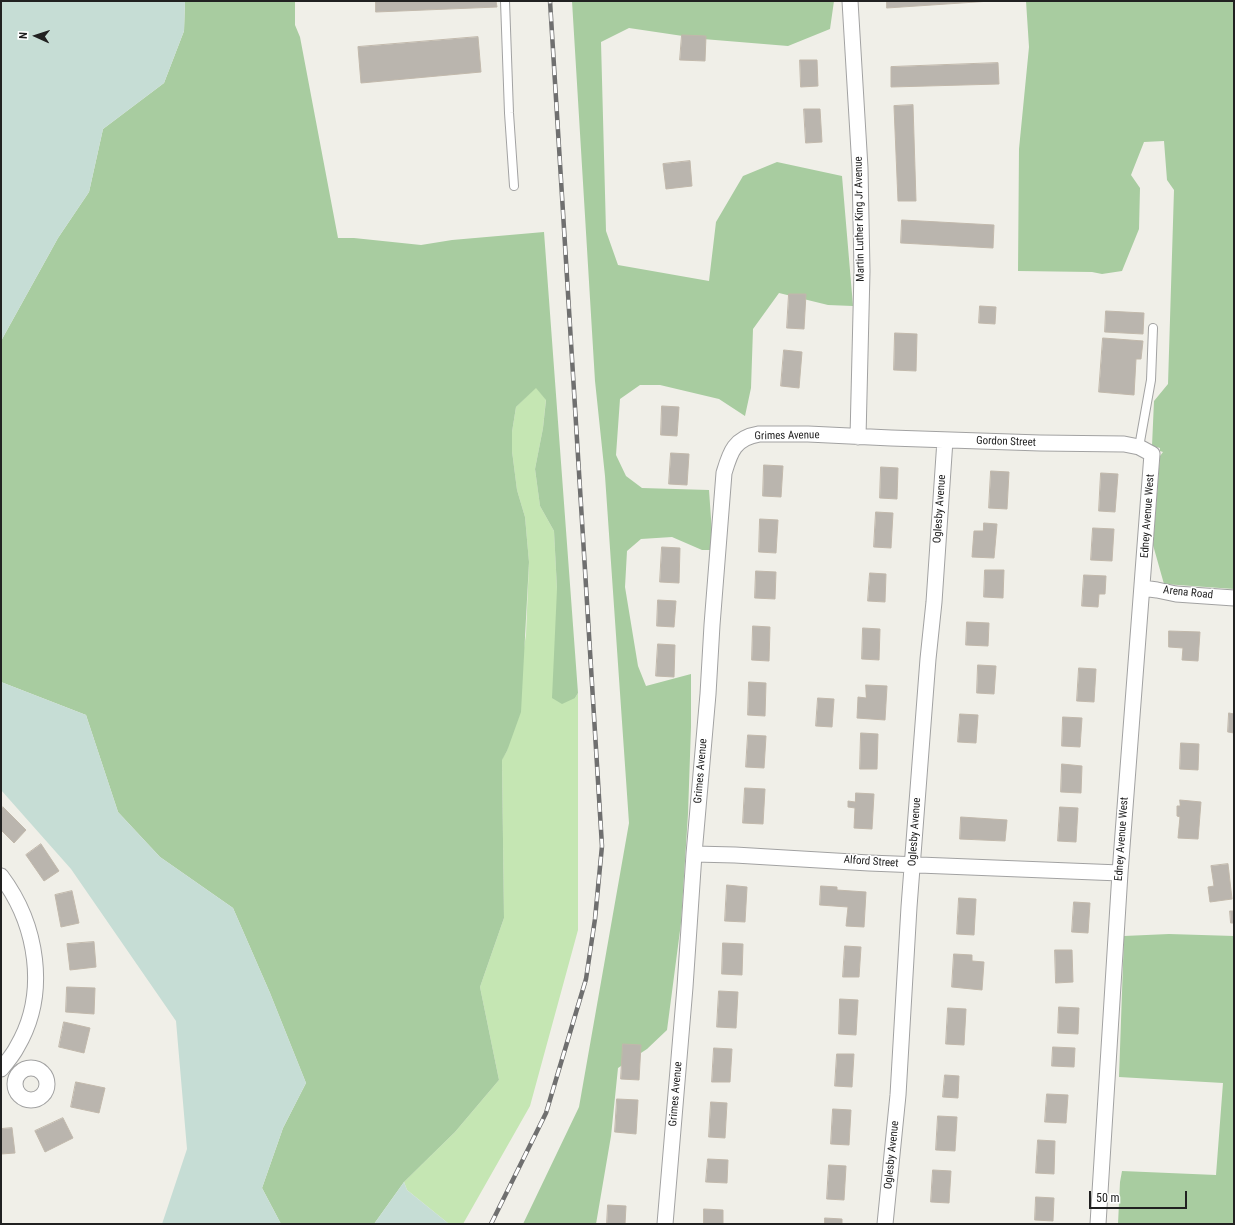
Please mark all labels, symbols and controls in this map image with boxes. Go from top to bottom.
north arrow [16,16,56,56]
text: N [17,32,30,39]
street label: Martin Luther King Jr Avenue [852,156,868,282]
street label: Grimes Avenue [754,429,820,443]
street label: Gordon Street [976,434,1036,450]
street label: Oglesby Avenue [931,474,949,544]
street label: Edney Avenue West [1138,474,1158,558]
street label: Arena Road [1162,584,1214,602]
street label: Grimes Avenue [692,738,710,804]
street label: Oglesby Avenue [906,797,924,867]
street label: Edney Avenue West [1112,797,1132,881]
street label: Alford Street [843,854,899,870]
street label: Grimes Avenue [667,1061,685,1127]
street label: Oglesby Avenue [882,1120,902,1190]
scale bar [1091,1183,1189,1209]
text: 50 m [1096,1191,1120,1205]

